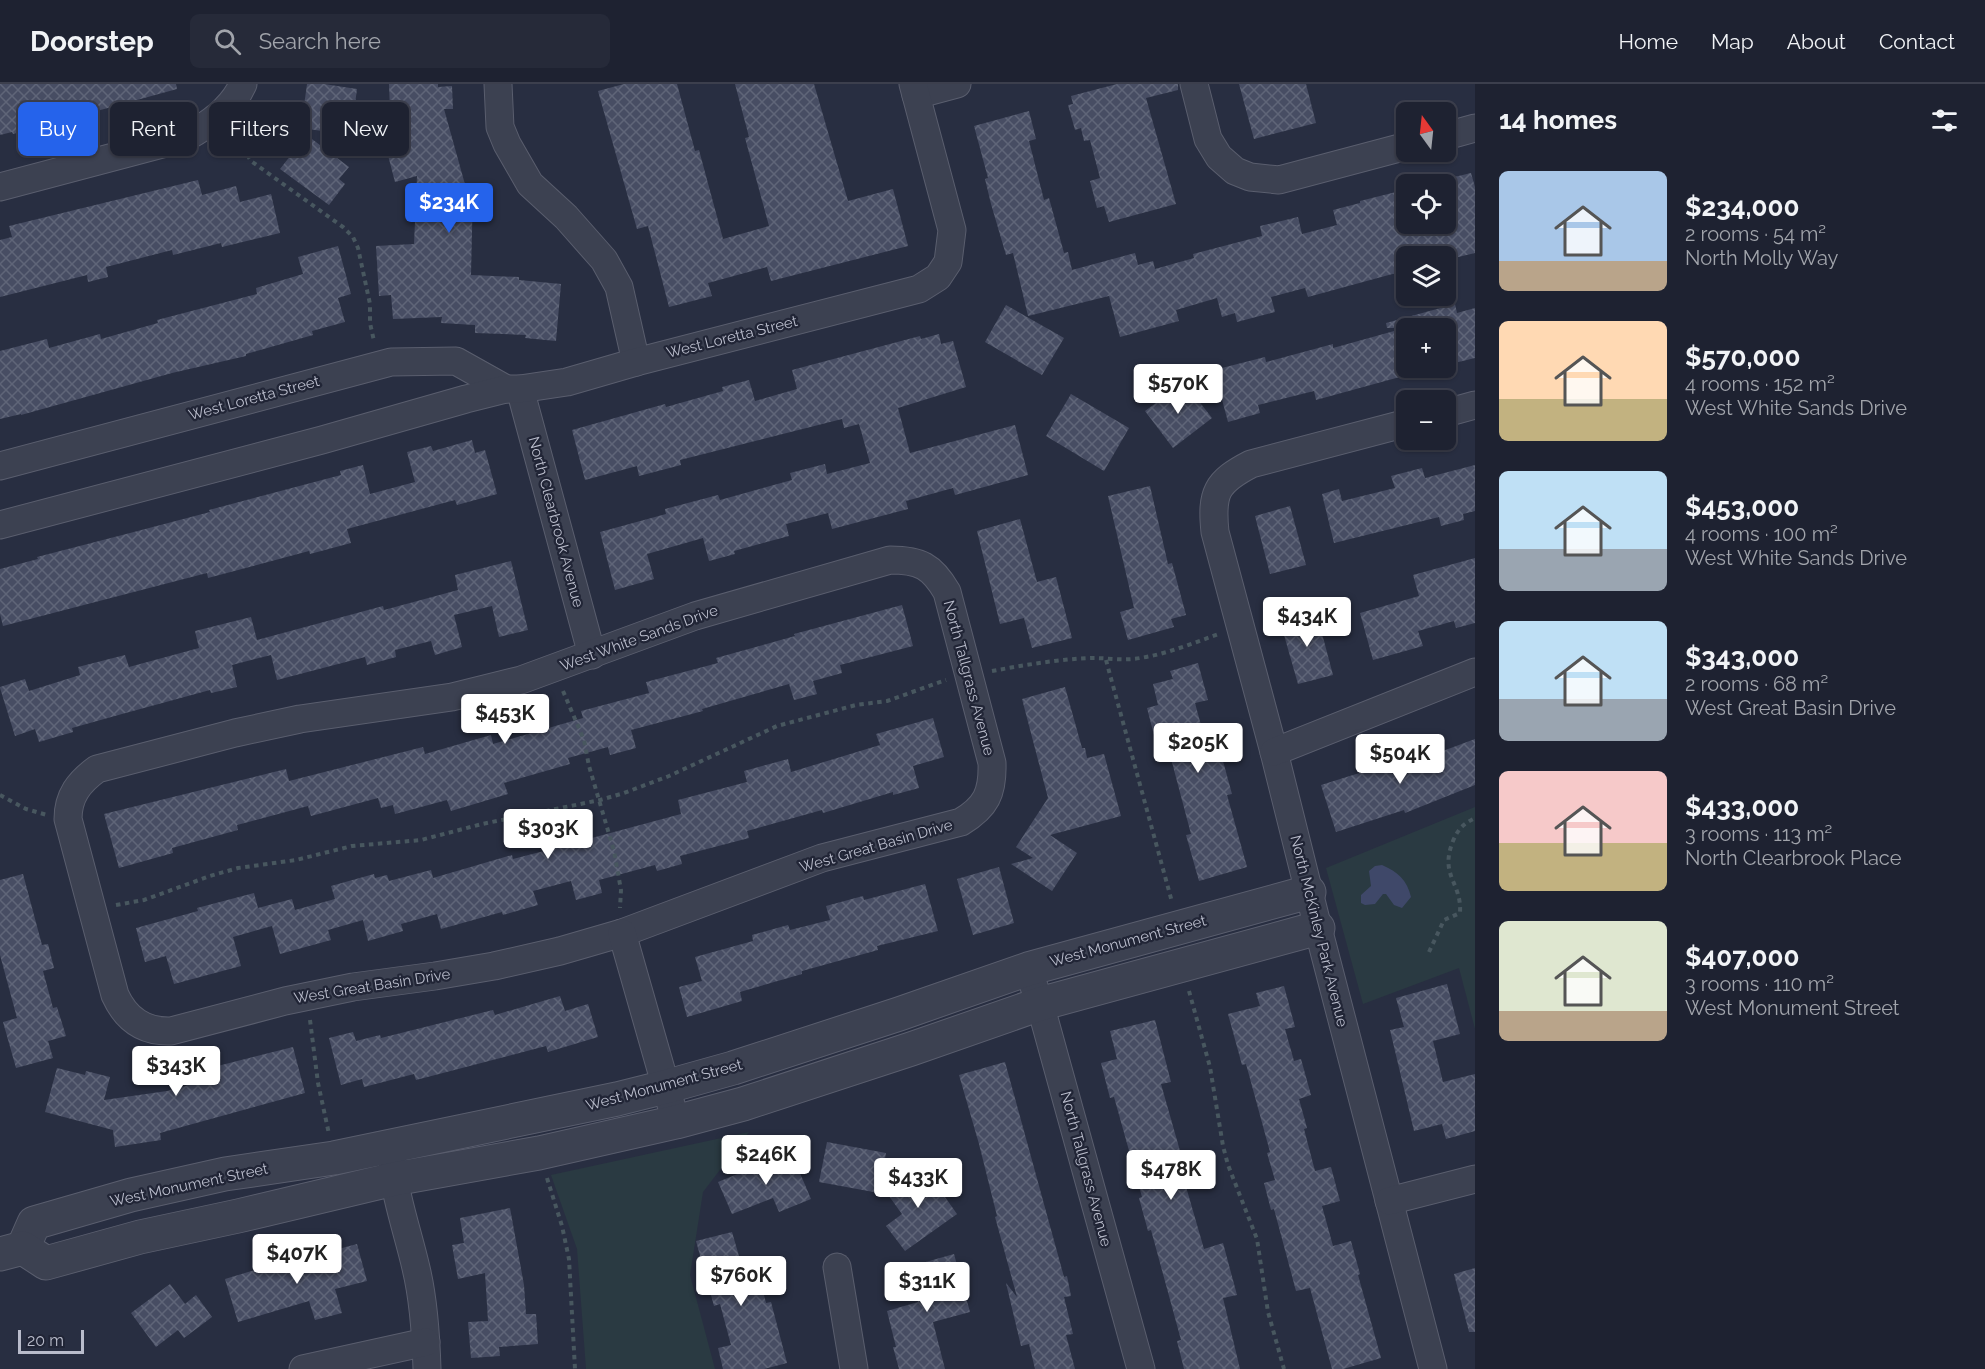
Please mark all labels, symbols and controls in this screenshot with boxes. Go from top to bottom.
search box [190,14,610,68]
text: Doorstep [30,25,154,58]
icon: search [211,25,244,58]
text: Search here [259,28,381,54]
text: Home [1619,29,1678,54]
text: Map [1711,29,1754,54]
text: About [1787,29,1846,54]
text: Contact [1879,29,1955,54]
chip: Buy [18,102,98,156]
chip: Rent [110,102,197,156]
chip: Filters [209,102,310,156]
chip: New [322,102,409,156]
north arrow [1396,102,1456,162]
map controls [1396,102,1456,450]
icon: filters [1928,104,1961,137]
text: 14 homes [1499,105,1617,135]
button: locate [1396,174,1456,234]
pin: $234K [407,183,491,234]
text: $234K [419,190,479,214]
text: $234,000 [1685,192,1799,222]
icon: home [1547,195,1619,267]
text: 2 rooms · 54 m² [1685,222,1826,246]
button: layers [1396,246,1456,306]
text: North Molly Way [1685,246,1838,270]
street label: West Loretta Street [665,312,799,362]
button: + [1396,318,1456,378]
text: $570,000 [1685,342,1800,372]
icon: home [1547,345,1619,417]
pin: $570K [1136,364,1220,415]
text: $570K [1148,371,1208,395]
street label: West Loretta Street [187,372,321,424]
text: 4 rooms · 152 m² [1685,372,1835,396]
button: − [1396,390,1456,450]
text: West White Sands Drive [1685,396,1907,420]
street label: North Clearbrook Avenue [525,435,588,609]
text: $453,000 [1685,492,1799,522]
icon: home [1547,495,1619,567]
text: 4 rooms · 100 m² [1685,522,1838,546]
text: West White Sands Drive [1685,546,1907,570]
pin: $434K [1265,597,1349,648]
street label: North Tallgrass Avenue [940,598,998,758]
street label: West White Sands Drive [558,601,720,675]
text: $434K [1277,604,1337,628]
text: $343,000 [1685,642,1799,672]
icon: home [1547,645,1619,717]
text: 2 rooms · 68 m² [1685,672,1828,696]
pin: $453K [463,694,547,745]
text: West Great Basin Drive [1685,696,1896,720]
text: $453K [475,701,535,725]
pin: $205K [1156,723,1240,774]
text: $205K [1168,730,1228,754]
pin: $504K [1358,734,1442,785]
text: $504K [1370,741,1430,765]
text: $433,000 [1685,792,1799,822]
icon: home [1547,795,1619,867]
pin: $303K [506,809,590,860]
street label: West Great Basin Drive [797,815,955,876]
text: $303K [518,816,578,840]
text: 3 rooms · 113 m² [1685,822,1832,846]
street label: North McKinley Park Avenue [1286,833,1352,1029]
text: North Clearbrook Place [1685,846,1901,870]
street label: West Monument Street [1048,911,1208,971]
text: $407,000 [1685,942,1799,972]
icon: home [1547,945,1619,1017]
street label: West Great Basin Drive [292,965,452,1007]
text: 3 rooms · 110 m² [1685,972,1834,996]
text: West Monument Street [1685,996,1900,1020]
pin: $343K [134,1046,218,1097]
text: $343K [146,1053,206,1077]
street label: West Monument Street [584,1055,744,1115]
street label: North Tallgrass Avenue [1057,1089,1115,1249]
pin: $246K [724,1135,808,1186]
text: $246K [736,1142,796,1166]
pin: $478K [1129,1150,1213,1201]
text: $478K [1141,1157,1201,1181]
pin: $433K [876,1158,960,1209]
street label: West Monument Street [108,1159,270,1211]
text: $433K [888,1165,948,1189]
pin: $407K [255,1234,339,1285]
text: $407K [267,1241,327,1265]
pin: $760K [699,1256,783,1307]
pin: $311K [885,1262,969,1313]
text: $760K [710,1263,772,1287]
text: $311K [899,1269,955,1293]
scale bar [18,1327,84,1354]
text: 20 m [27,1331,64,1350]

